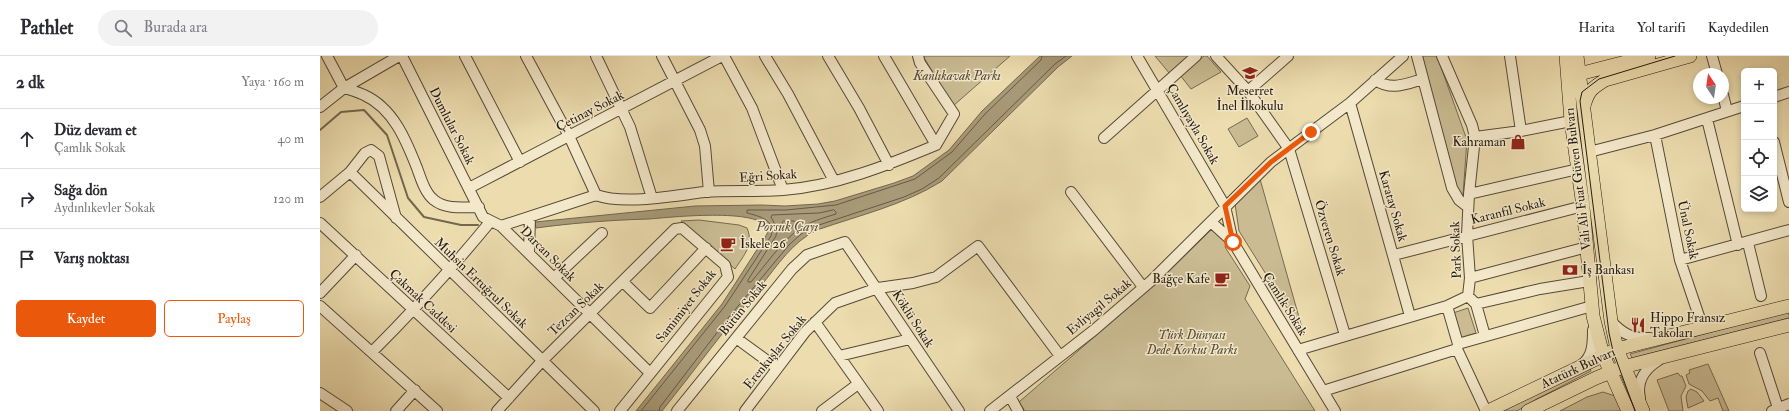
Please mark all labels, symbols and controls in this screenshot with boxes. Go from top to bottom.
search box [98,10,378,46]
text: Pathlet [20,16,74,40]
icon: search [112,17,134,39]
text: Burada ara [144,18,207,37]
text: Harita [1578,19,1615,36]
text: Yol tarifi [1637,19,1686,36]
text: Kaydedilen [1708,19,1769,36]
school or university icon: Meserret İnel İlkokulu [1241,64,1259,82]
park label: Kanlıkavak Parkı [912,68,1001,84]
north arrow [1693,68,1729,104]
map controls [1741,68,1777,212]
button: + [1741,68,1777,104]
text: 2 dk [16,72,45,93]
text: Yaya · 160 m [241,74,304,90]
street label: Çamlıyayla Sokak [1163,81,1223,168]
place label: Meserret İnel İlkokulu [1216,83,1284,114]
street label: Dumlular Sokak [426,85,479,168]
street label: Çetinay Sokak [553,87,628,136]
button: − [1741,104,1777,140]
street label: Vali Ali Fuat Güven Bulvarı [1561,106,1595,251]
text: Düz devam et [54,121,137,140]
route end [1302,123,1320,141]
icon: ahead [16,128,38,150]
text: 40 m [278,131,304,147]
shop icon: Kahraman [1509,133,1527,151]
place label: Kahraman [1452,134,1506,150]
text: Çamlık Sokak [54,140,126,156]
button: locate [1741,140,1777,176]
street label: Eğri Sokak [739,166,798,186]
street label: Karatay Sokak [1374,168,1411,245]
button: layers [1741,176,1777,212]
text: Sağa dön [54,181,108,200]
icon: right [16,188,38,210]
text: 120 m [273,191,304,207]
street label: Karanfil Sokak [1469,194,1548,228]
street label: Özveren Sokak [1311,198,1349,279]
street label: Ünal Sokak [1674,199,1702,262]
text: Aydınlıkevler Sokak [54,200,155,216]
water label: Porsuk Çayı [755,218,818,235]
street label: Park Sokak [1447,220,1465,279]
street label: Darcan Sokak [517,223,580,286]
route start [1224,233,1242,251]
street label: Muhsin Ertuğrul Sokak [431,234,532,332]
cafe icon: İskele 26 [719,235,737,253]
place label: İskele 26 [740,235,787,252]
icon: arrive [16,248,38,270]
text: Varış noktası [54,249,129,268]
bank icon: İş Bankası [1561,261,1579,279]
place label: İş Bankası [1582,261,1635,278]
street label: Samimiyet Sokak [652,265,721,347]
street label: Çakmak Caddesi [386,266,460,337]
street label: Çamlık Sokak [1259,269,1311,339]
cafe icon: Bağçe Kafe [1213,270,1231,288]
place label: Bağçe Kafe [1152,271,1211,287]
street label: Evliyagil Sokak [1063,275,1136,339]
street label: Bütün Sokak [716,276,771,339]
street label: Tezcan Sokak [545,278,608,339]
street label: Köklü Sokak [889,287,938,351]
button: Kaydet [16,300,156,337]
button: Paylaş [164,300,304,337]
place label: Hippo Fransız Takoları [1650,310,1726,341]
street label: Erenkuşlar Sokak [740,311,810,392]
restaurant icon: Hippo Fransız Takoları [1629,316,1647,334]
park label: Türk Dünyası Dede Korkut Parkı [1146,327,1238,358]
street label: Atatürk Bulvarı [1537,344,1618,393]

